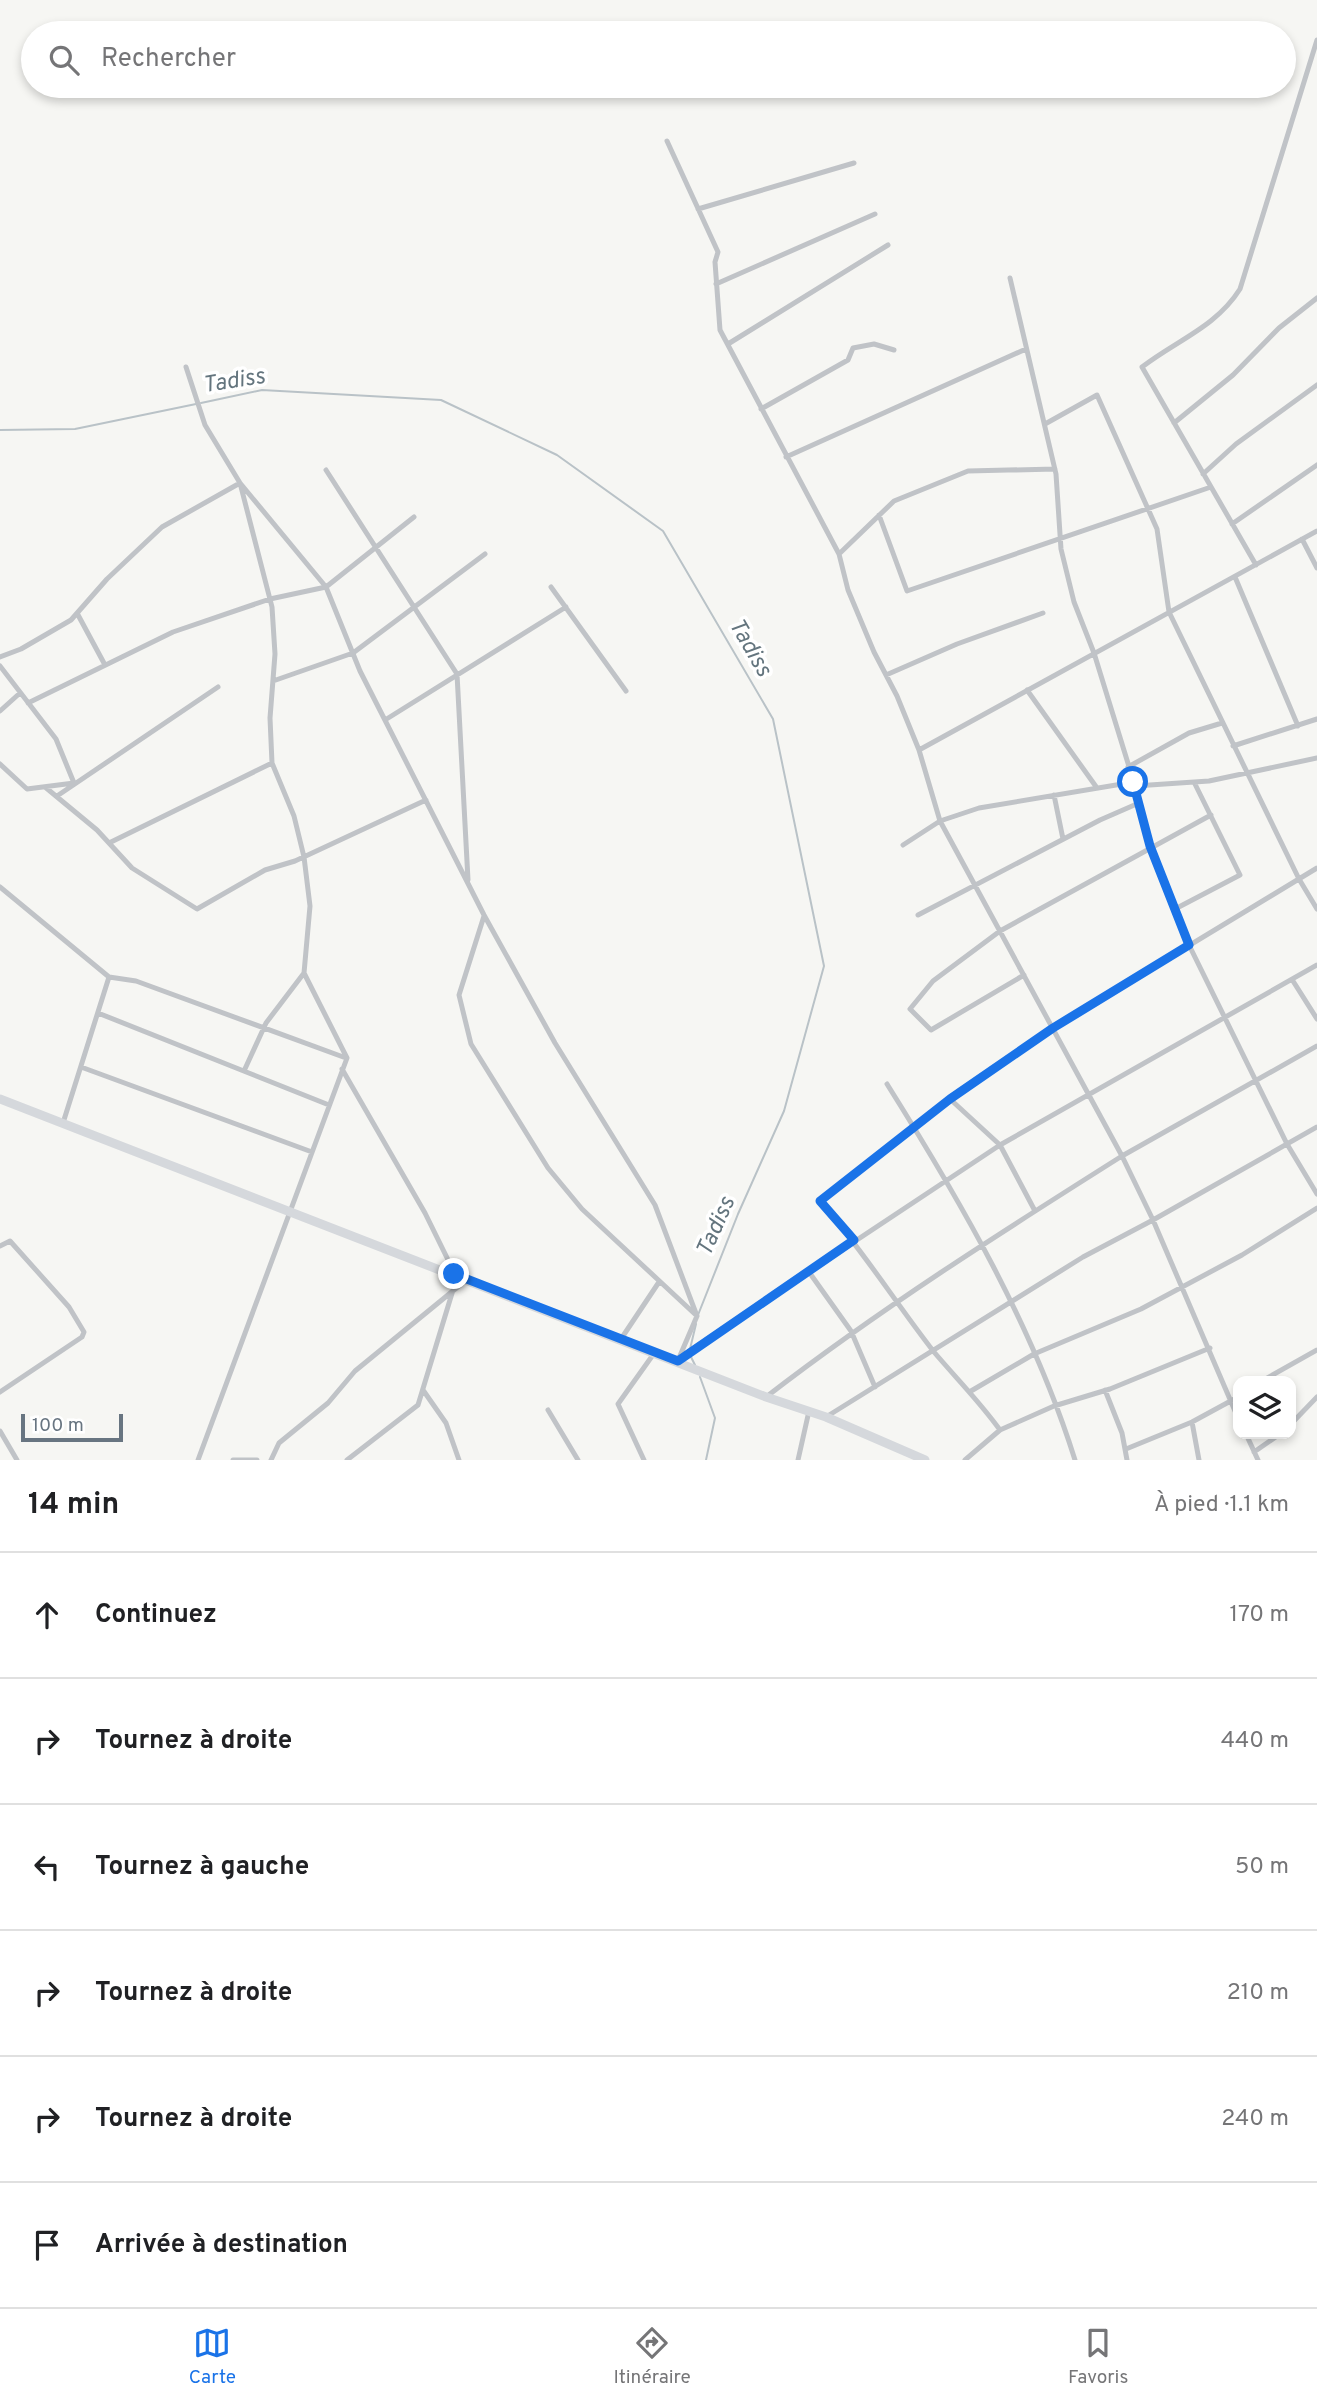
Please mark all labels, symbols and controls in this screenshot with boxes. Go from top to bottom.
search box [21,21,1296,98]
icon: search [45,41,83,79]
text: Rechercher [101,43,236,76]
water label: Tadiss [201,363,268,401]
water label: Tadiss [721,614,777,683]
route start [1117,766,1148,797]
water label: Tadiss [691,1192,743,1261]
route end [438,1258,469,1289]
map controls [1233,1376,1296,1439]
button: layers [1233,1376,1296,1439]
scale bar [21,1411,122,1443]
text: 100 m [32,1414,84,1438]
text: 14 min [28,1487,119,1524]
text: À pied · 1.1 km [1154,1491,1289,1520]
icon: ahead [28,1596,66,1634]
text: Continuez [95,1599,217,1632]
text: 170 m [1230,1601,1289,1630]
icon: right [28,1722,66,1760]
text: Tournez à droite [95,1725,292,1758]
text: 440 m [1221,1727,1289,1756]
icon: left [28,1848,66,1886]
text: Tournez à gauche [95,1851,309,1884]
text: 50 m [1235,1853,1289,1882]
icon: right [28,1974,66,2012]
text: Tournez à droite [95,1977,292,2010]
text: 210 m [1227,1979,1289,2008]
icon: right [28,2100,66,2138]
text: Tournez à droite [95,2103,292,2136]
text: 240 m [1221,2105,1289,2134]
icon: arrive [28,2226,66,2264]
text: Arrivée à destination [95,2229,348,2262]
tab: Carte [189,2324,236,2390]
tab: Itinéraire [613,2324,691,2390]
tab: Favoris [1068,2324,1128,2390]

